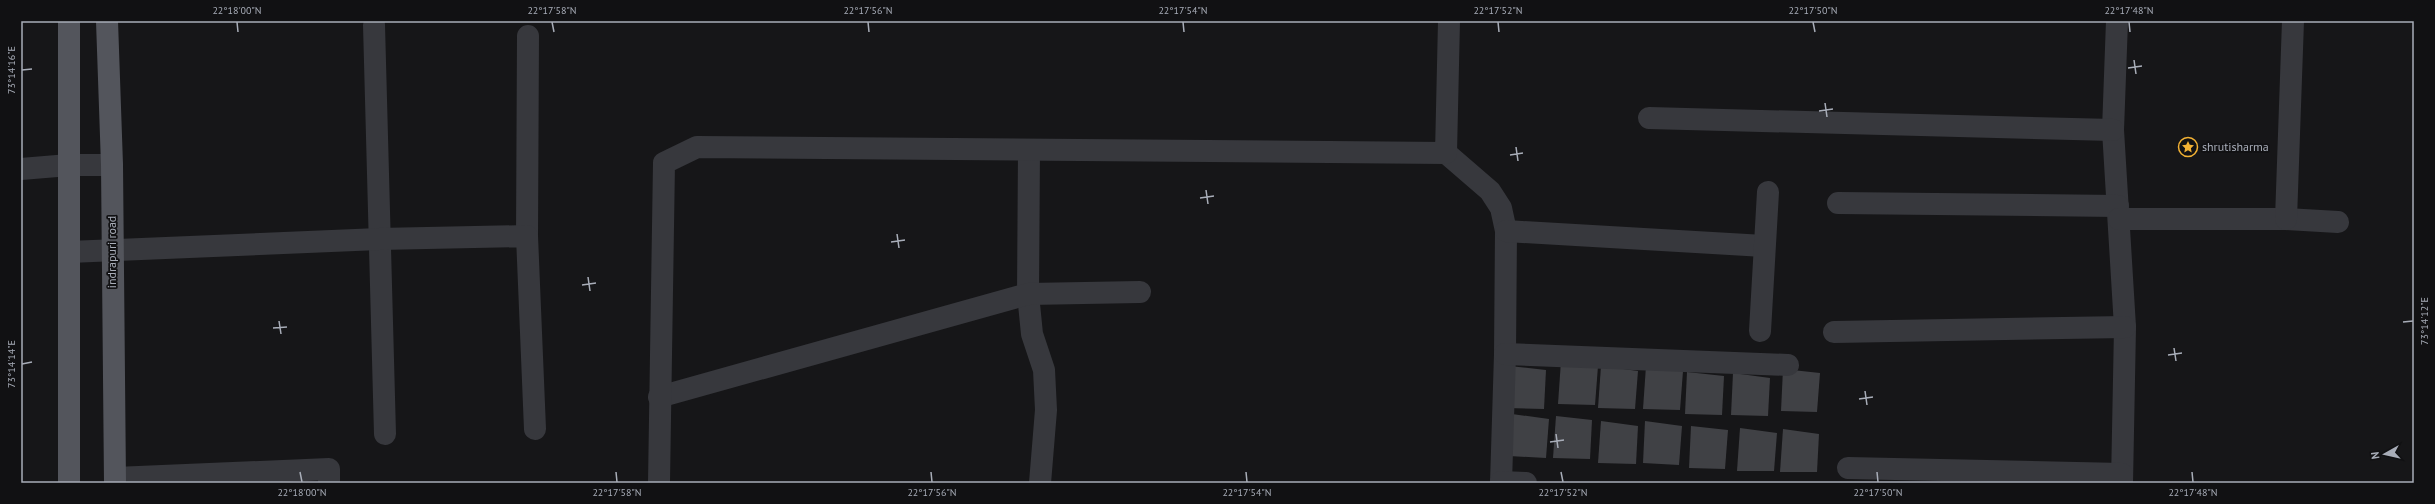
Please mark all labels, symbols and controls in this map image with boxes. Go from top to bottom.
text: 22°18'00"N [212,4,262,17]
text: 22°17'58"N [527,4,577,17]
text: 22°17'56"N [843,4,893,17]
text: 22°17'54"N [1158,4,1208,17]
text: 22°17'52"N [1473,4,1523,17]
text: 22°17'50"N [1788,4,1838,17]
text: 22°17'48"N [2104,4,2154,17]
text: 73°14'16"E [5,46,18,94]
place icon: shrutisharma [2177,136,2199,158]
place label: shrutisharma [2202,139,2269,154]
street label: indrapuri road [104,216,119,288]
text: 73°14'12"E [2418,297,2431,345]
text: 73°14'14"E [5,340,18,388]
north arrow [2365,434,2405,474]
text: N [2368,451,2383,460]
text: 22°18'00"N [277,486,327,499]
text: 22°17'58"N [592,486,642,499]
text: 22°17'56"N [907,486,957,499]
text: 22°17'54"N [1222,486,1272,499]
text: 22°17'52"N [1538,486,1588,499]
text: 22°17'50"N [1853,486,1903,499]
text: 22°17'48"N [2168,486,2218,499]

